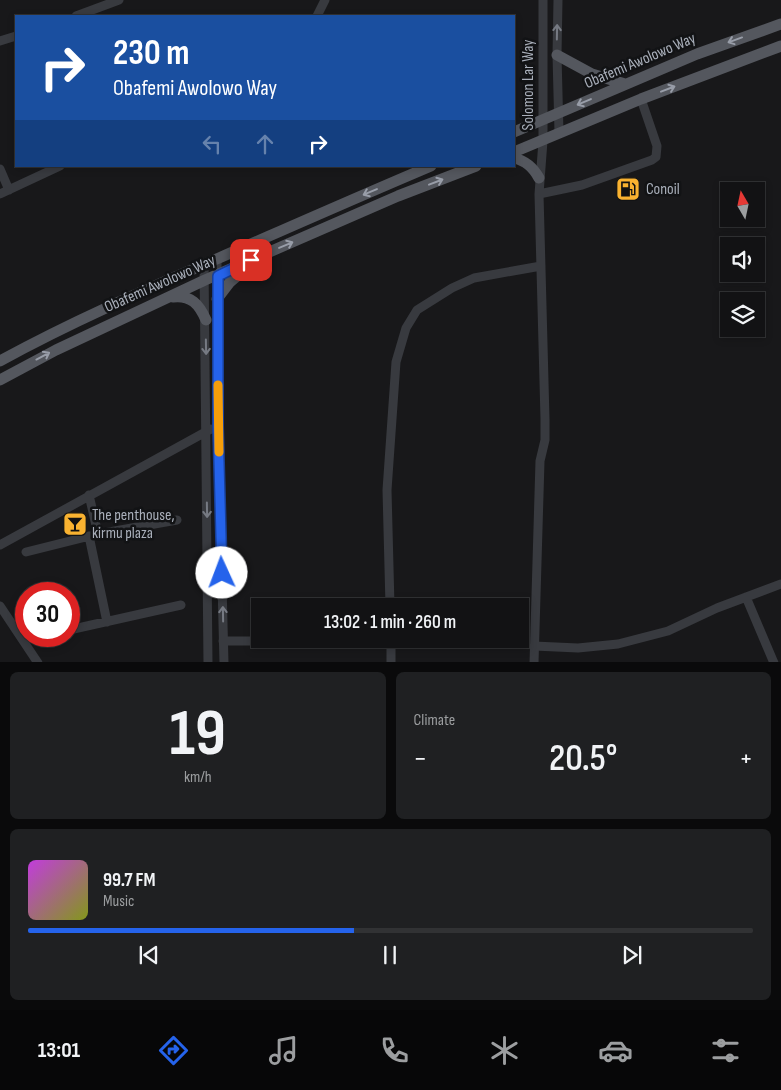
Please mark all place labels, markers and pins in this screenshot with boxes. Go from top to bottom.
fuel station icon: Conoil [615,176,641,202]
place label: Conoil [646,180,680,199]
pin [230,239,272,281]
place label: The penthouse, kirmu plaza [92,506,174,543]
bar icon: The penthouse, kirmu plaza [62,511,88,537]

